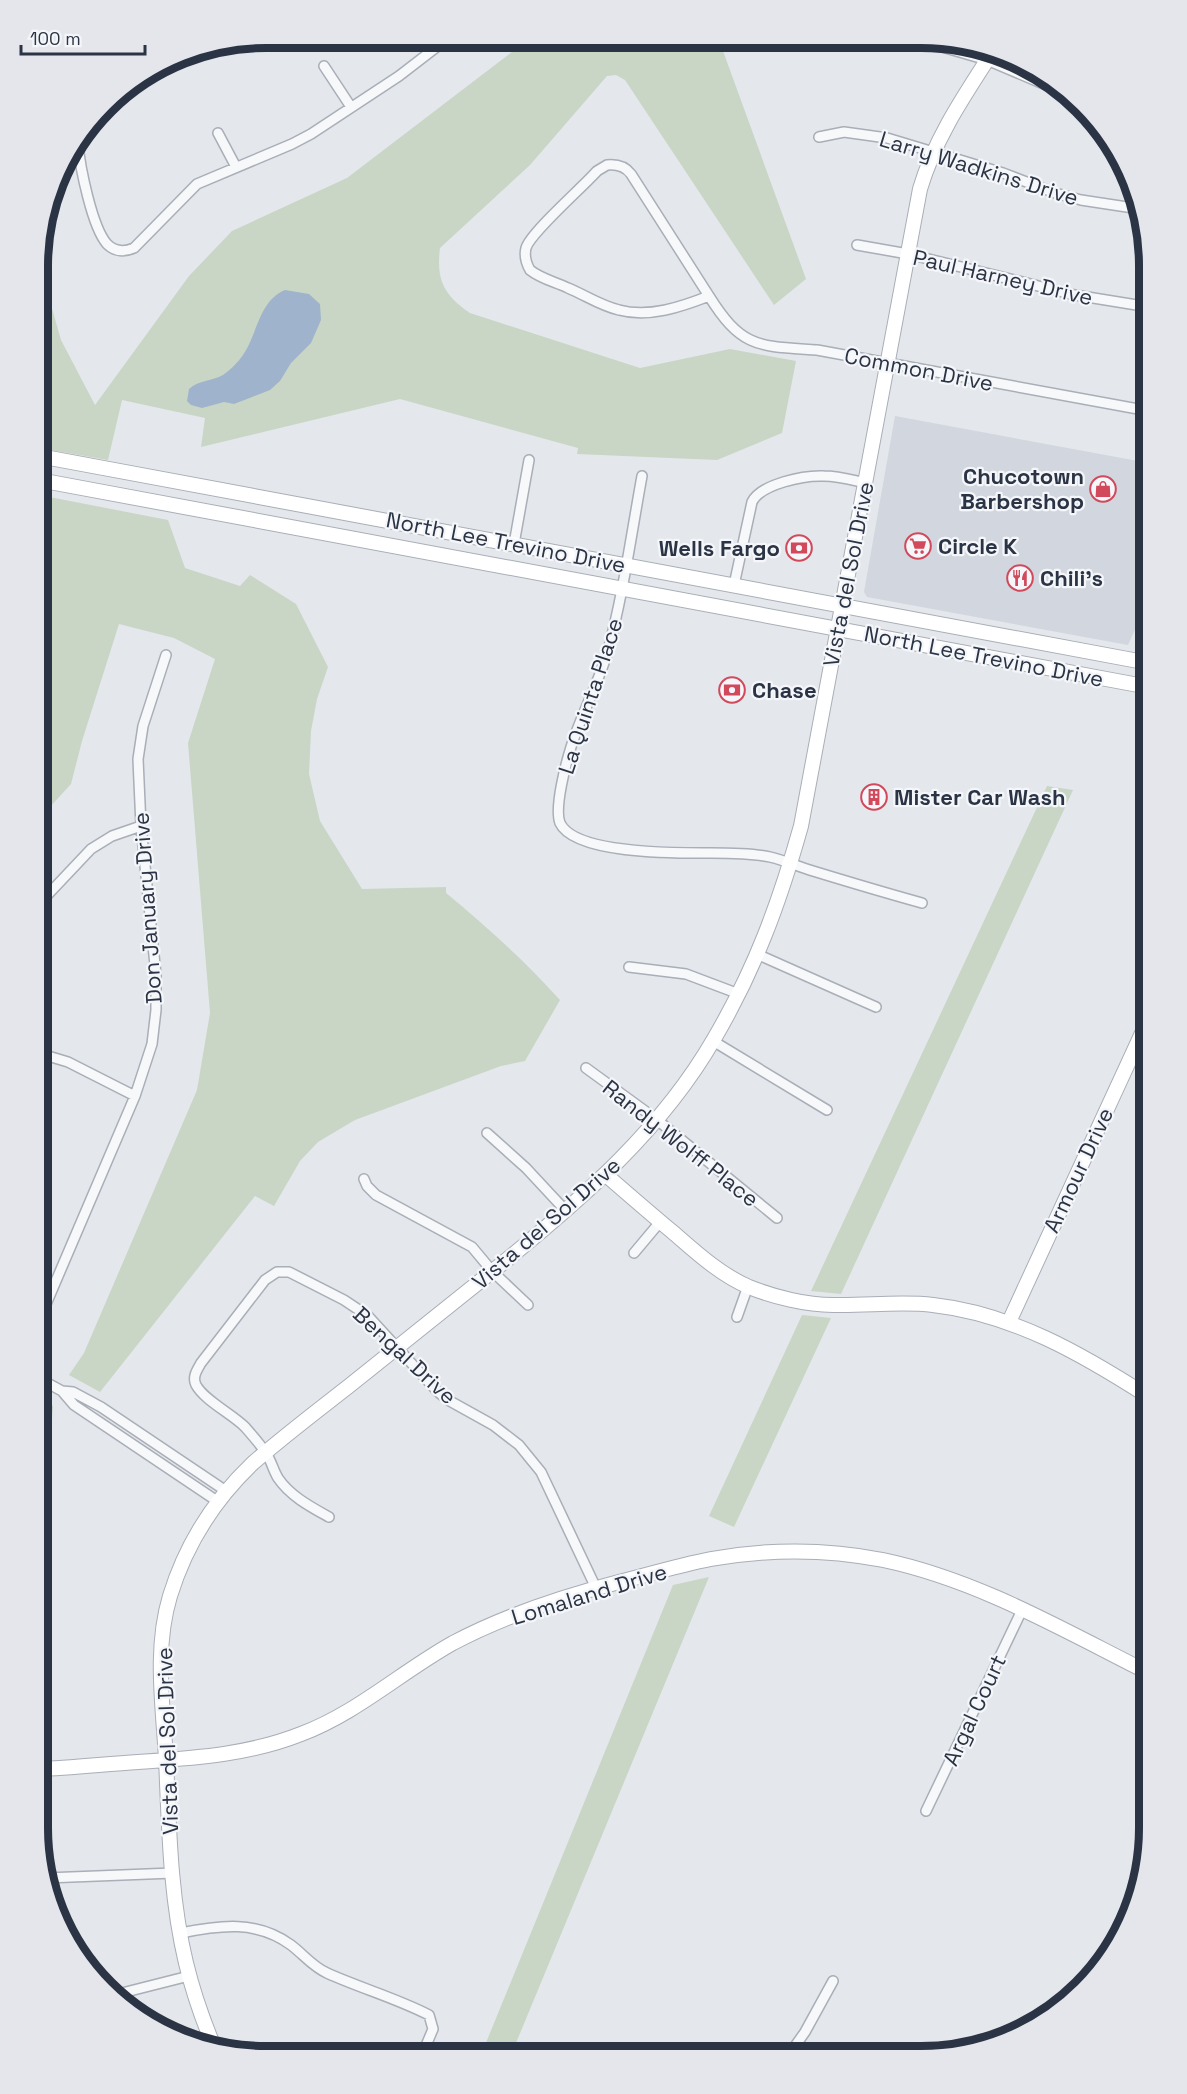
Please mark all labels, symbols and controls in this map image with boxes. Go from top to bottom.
scale bar [21,18,146,56]
text: 100 m [30,27,81,50]
street label: Larry Wadkins Drive [876,124,1082,212]
street label: Paul Harney Drive [910,243,1096,311]
street label: Common Drive [842,341,996,397]
place label: Chucotown Barbershop [960,462,1084,515]
shop icon: Chucotown Barbershop [1088,474,1118,504]
street label: Vista del Sol Drive [816,479,880,669]
street label: North Lee Trevino Drive [384,505,628,579]
supermarket icon: Circle K [903,531,933,561]
place label: Circle K [938,532,1017,560]
bank icon: Wells Fargo [784,533,814,563]
place label: Wells Fargo [659,534,780,562]
restaurant icon: Chili's [1005,563,1035,593]
place label: Chili's [1040,564,1103,592]
street label: La Quinta Place [552,614,628,778]
street label: North Lee Trevino Drive [862,619,1106,693]
bank icon: Chase [717,675,747,705]
place label: Chase [752,676,817,704]
building icon: Mister Car Wash [859,782,889,812]
place label: Mister Car Wash [894,783,1066,811]
street label: Don January Drive [126,811,168,1005]
street label: Randy Wolff Place [597,1073,765,1213]
street label: Armour Drive [1037,1103,1119,1237]
street label: Vista del Sol Drive [466,1151,626,1295]
street label: Bengal Drive [347,1300,463,1410]
street label: Lomaland Drive [508,1557,670,1631]
street label: Vista del Sol Drive [150,1647,184,1835]
street label: Argal Court [936,1650,1012,1770]

